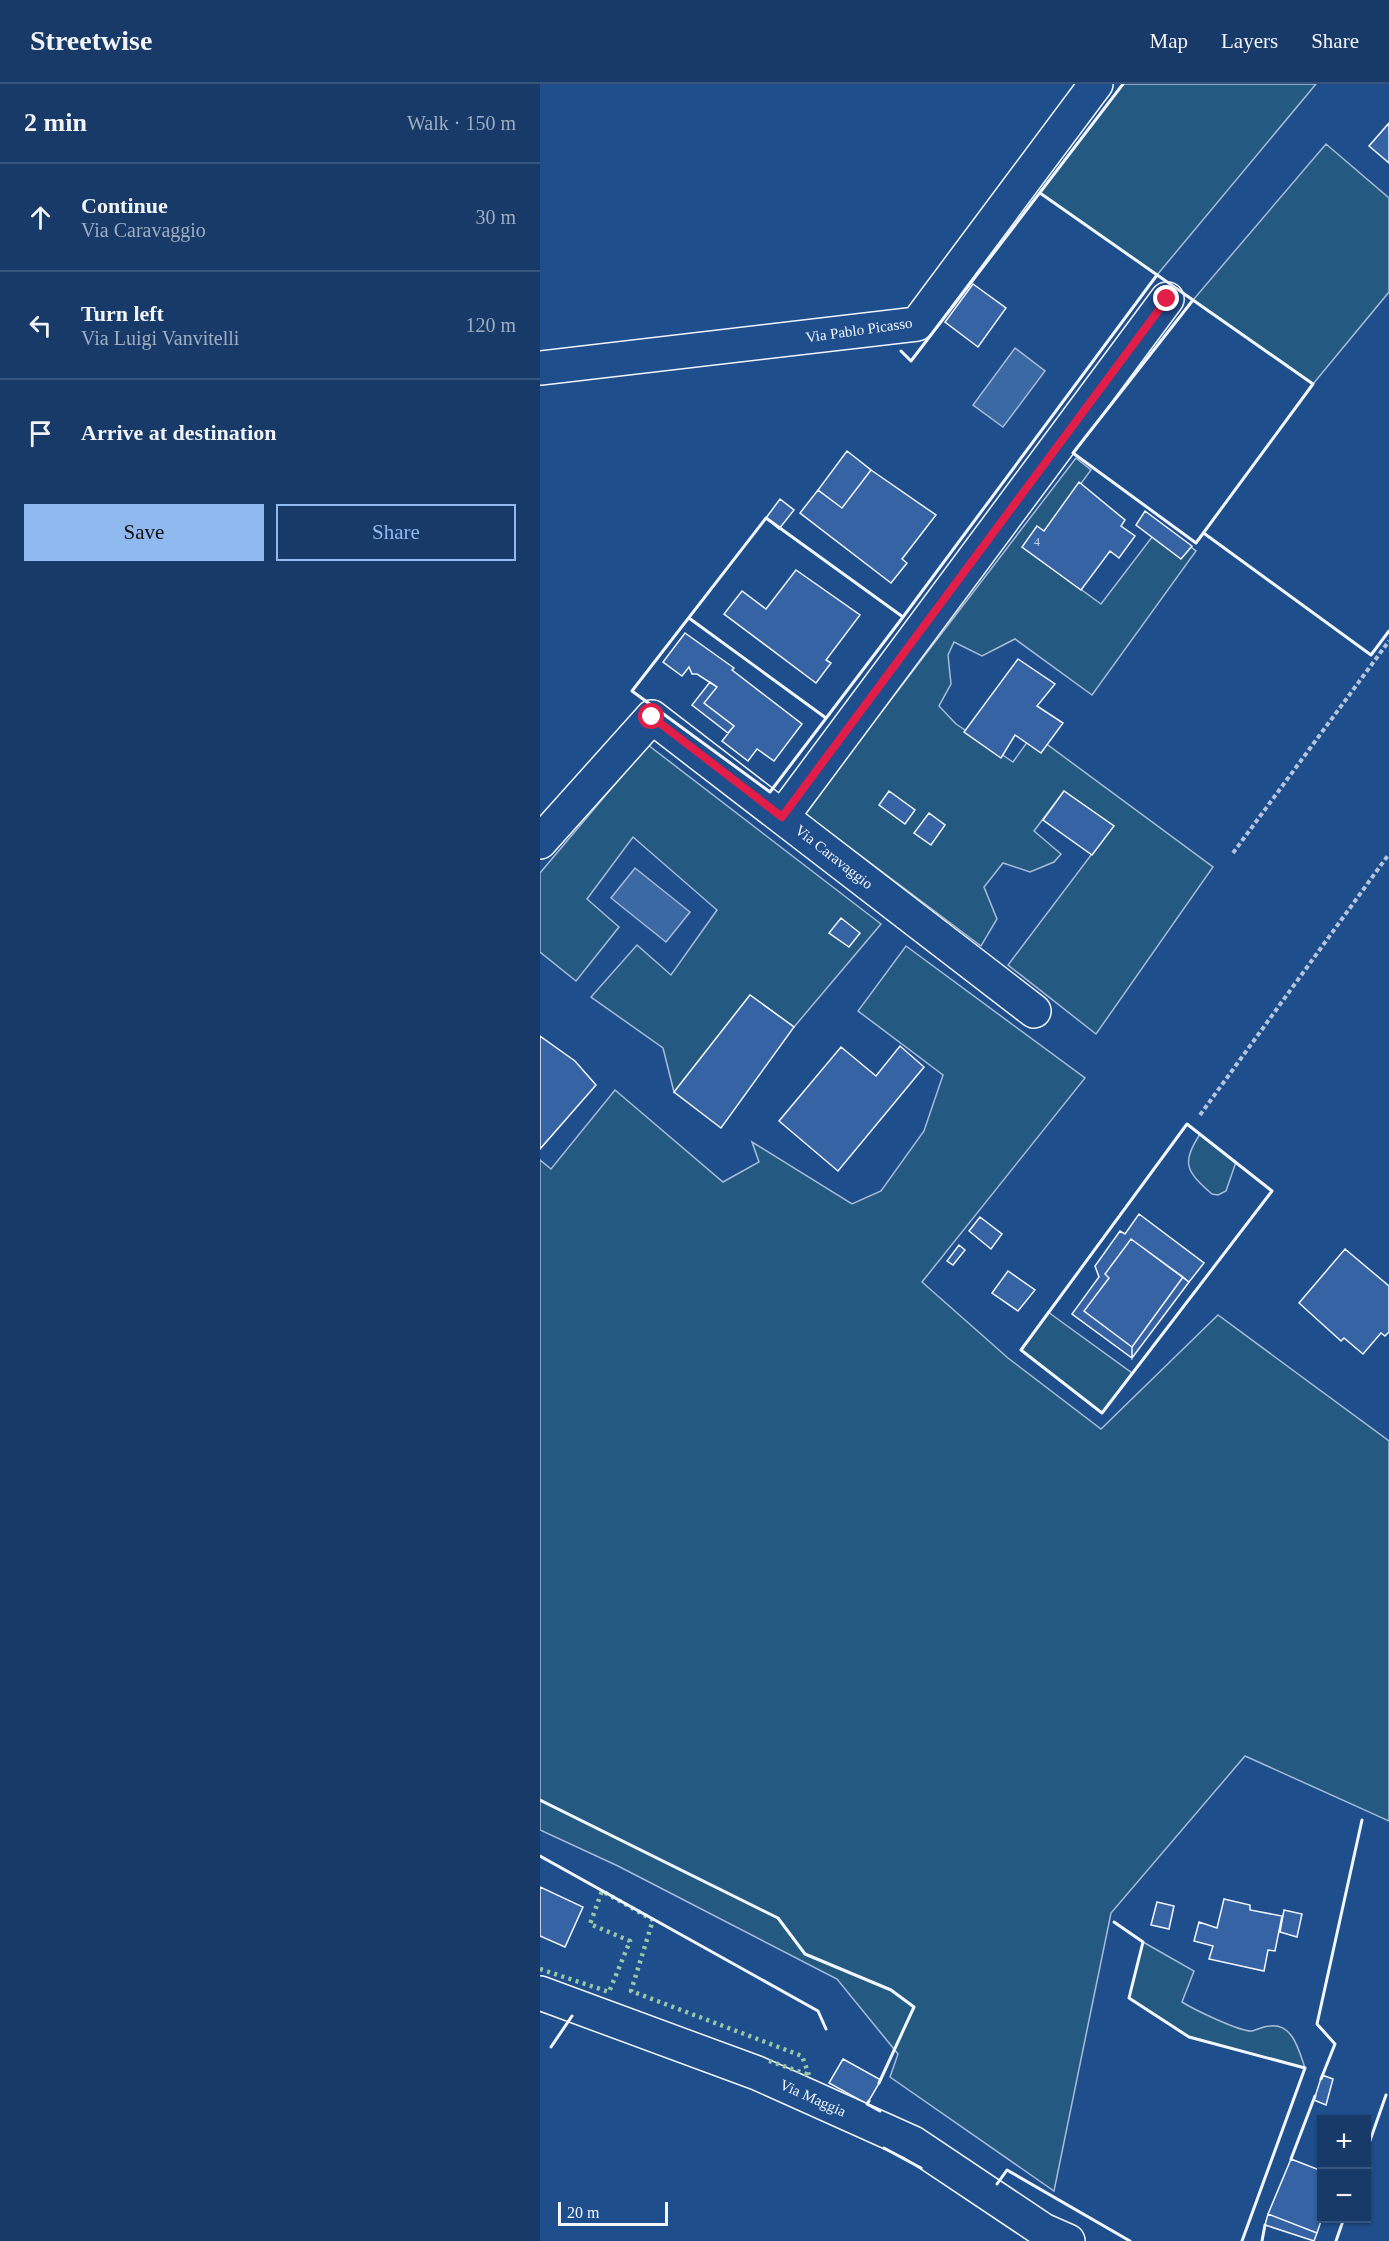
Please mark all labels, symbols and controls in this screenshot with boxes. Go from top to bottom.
text: Streetwise [30,25,152,56]
text: Map [1150,29,1188,53]
text: Layers [1221,29,1278,53]
text: Share [1311,29,1359,53]
text: 2 min [24,108,87,137]
text: Walk · 150 m [407,112,516,134]
text: Continue [81,193,168,218]
icon: ahead [24,201,57,234]
text: 30 m [475,206,516,228]
text: Via Caravaggio [81,219,206,241]
route end [1153,285,1179,311]
text: Turn left [81,301,164,326]
icon: left [24,309,57,342]
text: 120 m [465,314,516,336]
street label: Via Pablo Picasso [805,315,913,345]
text: Via Luigi Vanvitelli [81,327,239,349]
icon: arrive [24,417,57,450]
text: Arrive at destination [81,420,277,445]
button: Save [24,504,264,561]
button: Share [276,504,516,561]
house number: 4 [1034,535,1040,549]
route start [638,703,664,729]
street label: Via Caravaggio [792,822,876,892]
street label: Via Maggia [778,2076,849,2120]
map controls [1317,2115,1371,2223]
button: + [1317,2115,1371,2169]
button: − [1317,2169,1371,2223]
scale bar [558,2199,668,2226]
text: 20 m [567,2204,599,2221]

